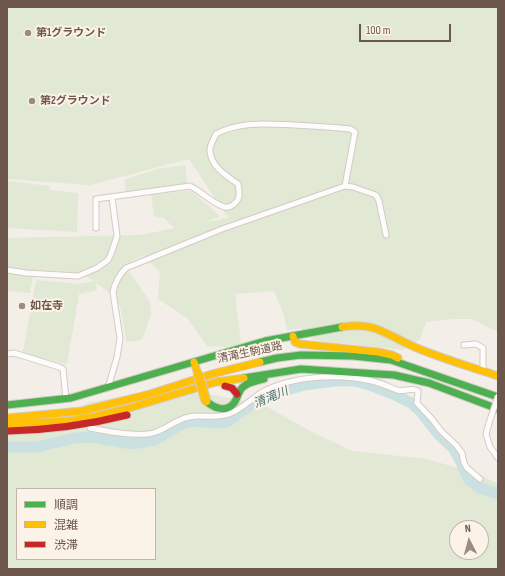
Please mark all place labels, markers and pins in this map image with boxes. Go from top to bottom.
place label: 第1グラウンド [36,26,106,40]
marker: 第1グラウンド [23,28,33,38]
place label: 第2グラウンド [40,94,111,108]
marker: 第2グラウンド [27,96,37,106]
place label: 如在寺 [30,299,63,313]
marker: 如在寺 [17,301,27,311]

